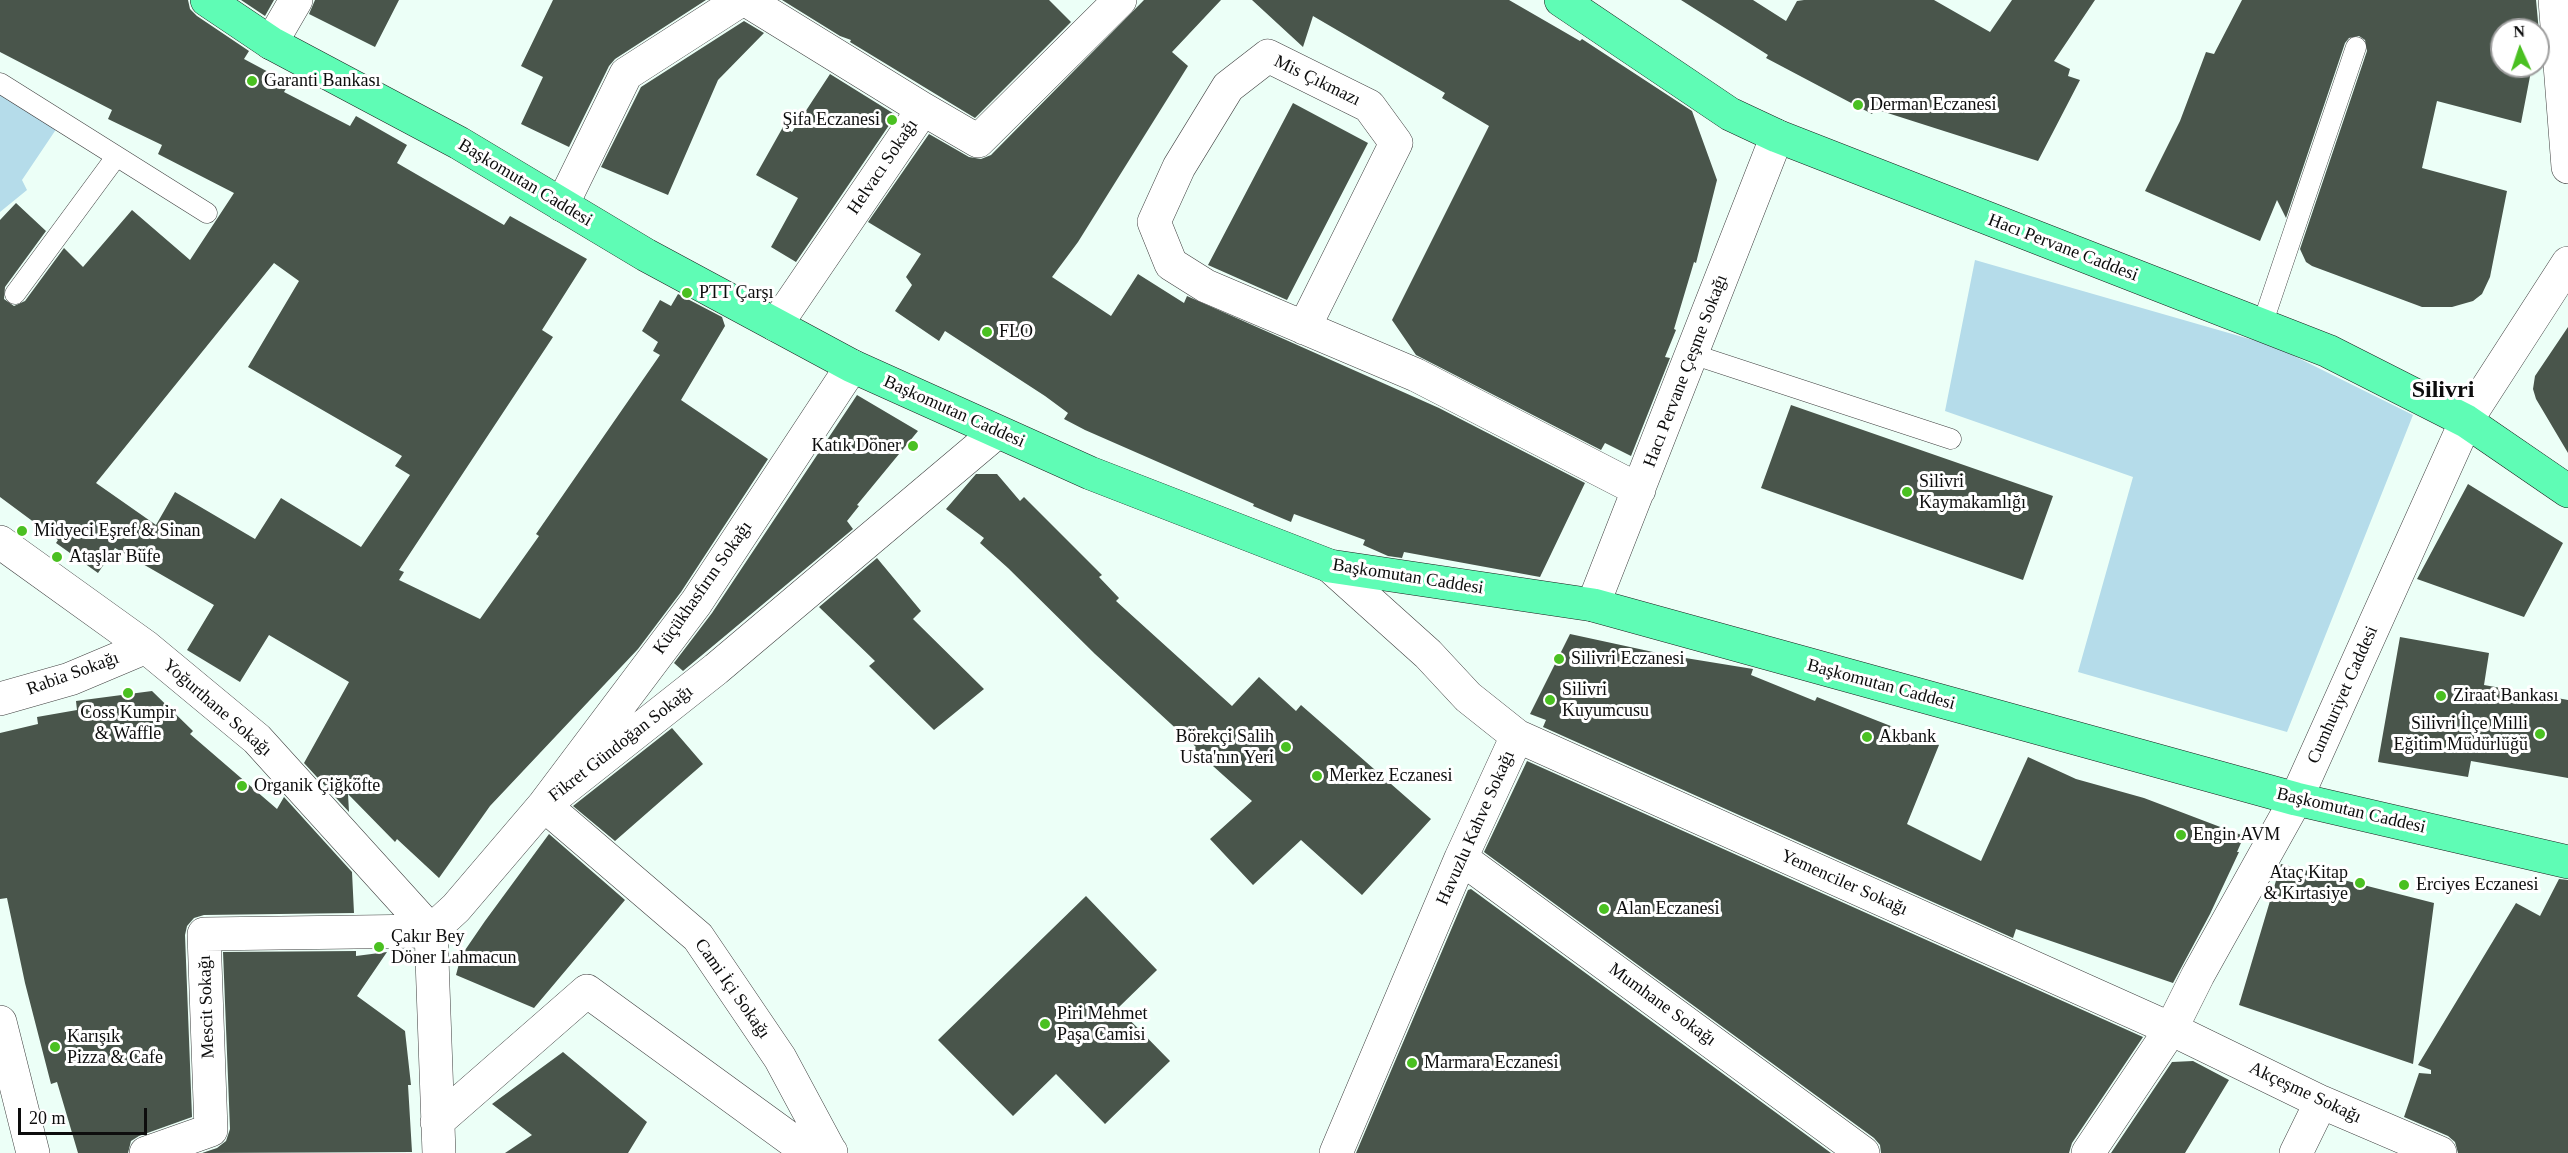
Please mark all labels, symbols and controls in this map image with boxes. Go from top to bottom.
north arrow [2490,18,2550,78]
text: N [2513,23,2525,40]
street label: Mis Çıkmazı [1270,51,1364,111]
place label: Garanti Bankası [264,70,380,92]
marker: Garanti Bankası [245,74,259,88]
place label: Derman Eczanesi [1870,94,1996,116]
marker: Derman Eczanesi [1851,98,1865,112]
place label: Şifa Eczanesi [783,109,880,131]
marker: Şifa Eczanesi [885,113,899,127]
street label: Helvacı Sokağı [843,115,923,219]
street label: Başkomutan Caddesi [454,134,596,232]
street label: Hacı Pervane Caddesi [1985,209,2141,287]
street label: Hacı Pervane Çeşme Sokağı [1639,272,1733,470]
place label: PTT Çarşı [699,282,773,304]
marker: PTT Çarşı [680,286,694,300]
place label: FLO [999,321,1033,343]
marker: FLO [980,325,994,339]
street label: Başkomutan Caddesi [880,371,1028,453]
district label: Silivri [2412,377,2474,405]
place label: Katık Döner [812,435,901,457]
marker: Katık Döner [906,439,920,453]
place label: Silivri Kaymakamlığı [1919,471,2026,514]
marker: Silivri Kaymakamlığı [1900,485,1914,499]
street label: Küçükhasfırın Sokağı [649,517,757,659]
place label: Midyeci Eşref & Sinan [34,520,200,542]
marker: Midyeci Eşref & Sinan [15,524,29,538]
place label: Ataşlar Büfe [69,546,160,568]
marker: Ataşlar Büfe [50,550,64,564]
street label: Başkomutan Caddesi [1331,554,1485,600]
street label: Cumhuriyet Caddesi [2303,623,2383,767]
street label: Rabia Sokağı [24,647,122,701]
place label: Silivri Eczanesi [1571,648,1684,670]
marker: Silivri Eczanesi [1552,652,1566,666]
street label: Yoğurthane Sokağı [158,655,276,761]
street label: Başkomutan Caddesi [1805,655,1957,715]
place label: Silivri Kuyumcusu [1562,679,1649,722]
street label: Fikret Gündoğan Sokağı [545,681,697,807]
place label: Ziraat Bankası [2453,685,2558,707]
marker: Coss Kumpir & Waffle [121,686,135,700]
marker: Ziraat Bankası [2434,689,2448,703]
marker: Silivri Kuyumcusu [1543,693,1557,707]
place label: Coss Kumpir & Waffle [80,702,176,744]
place label: Silivri İlçe Milli Eğitim Müdürlüğü [2394,713,2528,756]
place label: Börekçi Salih Usta'nın Yeri [1176,726,1274,768]
place label: Akbank [1879,726,1936,748]
marker: Silivri İlçe Milli Eğitim Müdürlüğü [2533,727,2547,741]
marker: Akbank [1860,730,1874,744]
marker: Börekçi Salih Usta'nın Yeri [1279,740,1293,754]
street label: Havuzlu Kahve Sokağı [1432,747,1520,909]
place label: Merkez Eczanesi [1329,765,1452,787]
marker: Merkez Eczanesi [1310,769,1324,783]
place label: Organik Çiğköfte [254,775,380,797]
marker: Organik Çiğköfte [235,779,249,793]
street label: Başkomutan Caddesi [2274,783,2428,839]
place label: Engin AVM [2193,824,2280,846]
marker: Engin AVM [2174,828,2188,842]
street label: Yemenciler Sokağı [1777,845,1911,921]
place label: Ataç Kitap & Kırtasiye [2264,862,2348,904]
place label: Erciyes Eczanesi [2416,874,2538,896]
marker: Ataç Kitap & Kırtasiye [2353,876,2367,890]
marker: Erciyes Eczanesi [2397,878,2411,892]
place label: Alan Eczanesi [1616,898,1719,920]
marker: Alan Eczanesi [1597,902,1611,916]
place label: Çakır Bey Döner Lahmacun [391,926,516,968]
street label: Cami İçi Sokağı [690,935,774,1043]
marker: Çakır Bey Döner Lahmacun [372,940,386,954]
street label: Mescit Sokağı [194,955,220,1059]
street label: Mumhane Sokağı [1604,959,1720,1051]
place label: Piri Mehmet Paşa Camisi [1057,1003,1147,1046]
marker: Piri Mehmet Paşa Camisi [1038,1017,1052,1031]
place label: Karışık Pizza & Cafe [67,1026,163,1068]
marker: Karışık Pizza & Cafe [48,1040,62,1054]
place label: Marmara Eczanesi [1424,1052,1558,1074]
marker: Marmara Eczanesi [1405,1056,1419,1070]
street label: Akçeşme Sokağı [2245,1058,2365,1128]
scale bar [21,1096,150,1134]
text: 20 m [29,1108,66,1128]

